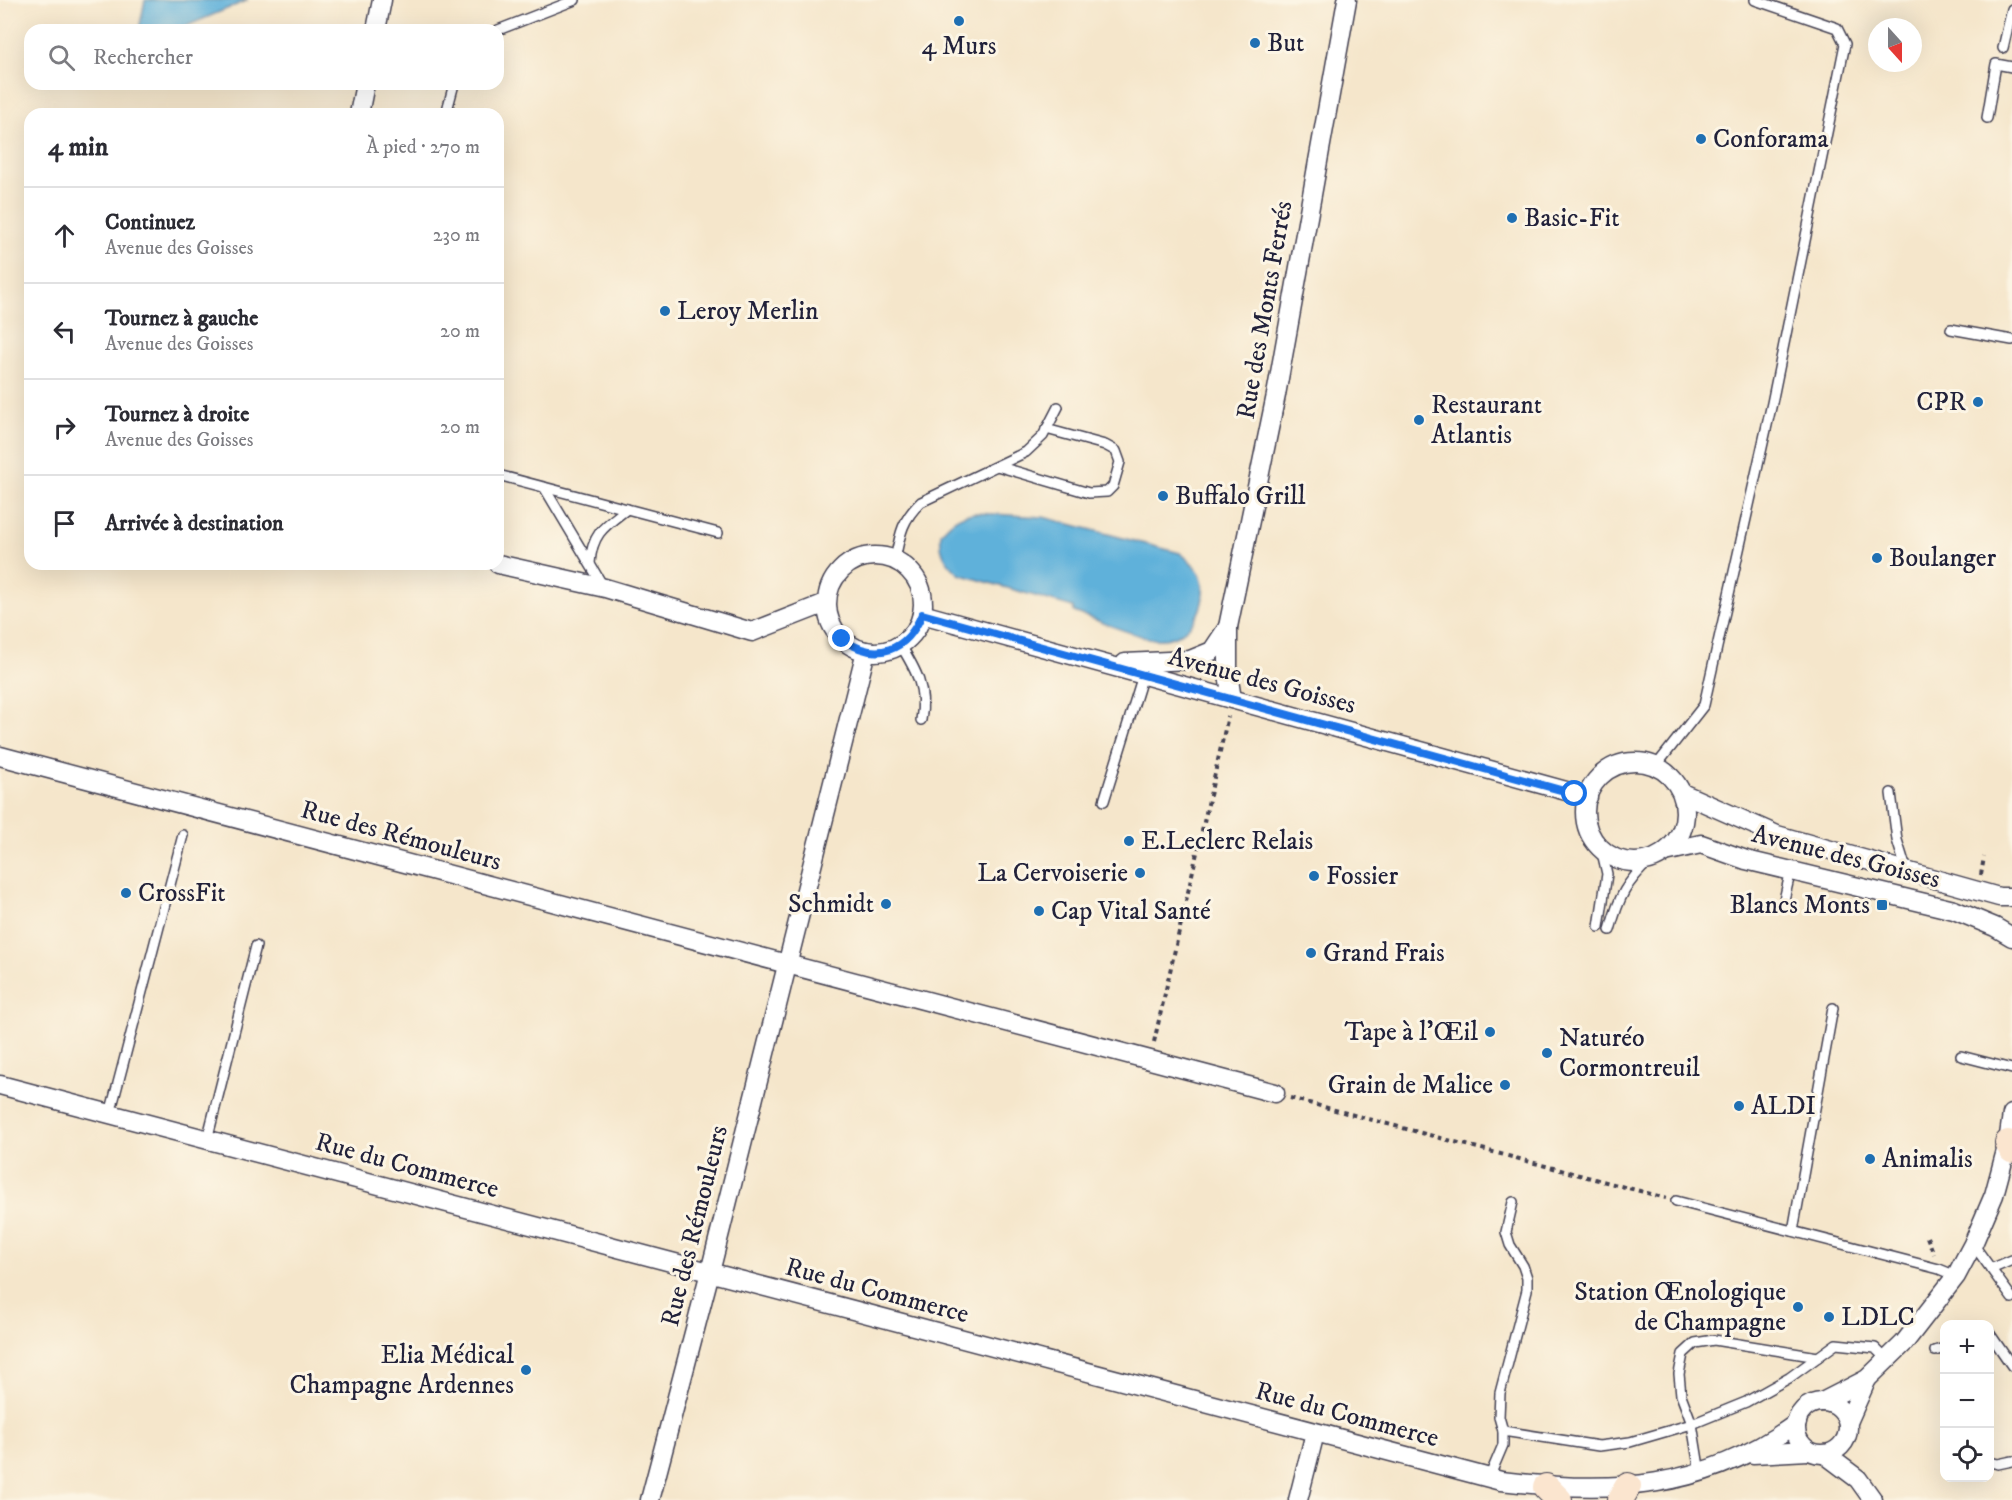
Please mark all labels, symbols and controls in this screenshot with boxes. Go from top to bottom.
marker: 4 Murs [952,14,966,28]
north arrow [1868,18,1922,72]
search box [24,24,504,90]
place label: But [1267,27,1304,60]
place label: 4 Murs [922,30,996,63]
marker: But [1248,36,1262,50]
icon: search [45,41,78,74]
text: Rechercher [93,44,193,71]
place label: Conforama [1713,123,1829,156]
text: 4 min [48,131,108,164]
marker: Conforama [1694,132,1708,146]
text: À pied · 270 m [366,135,480,160]
street label: Rue des Monts Ferrés [1230,198,1300,422]
place label: Basic-Fit [1524,202,1620,235]
text: Continuez [105,209,195,236]
marker: Basic-Fit [1505,211,1519,225]
icon: ahead [48,219,81,252]
text: 230 m [433,223,480,248]
text: Avenue des Goisses [105,236,253,261]
place label: Leroy Merlin [677,295,819,328]
marker: Leroy Merlin [658,304,672,318]
text: Tournez à gauche [105,305,258,332]
icon: left [48,315,81,348]
text: 20 m [440,319,480,344]
text: Avenue des Goisses [105,332,253,357]
place label: CPR [1916,386,1966,419]
place label: Restaurant Atlantis [1431,389,1542,452]
marker: CPR [1971,395,1985,409]
text: Tournez à droite [105,401,249,428]
icon: right [48,411,81,444]
marker: Restaurant Atlantis [1412,413,1426,427]
text: 20 m [440,415,480,440]
text: Avenue des Goisses [105,428,253,453]
place label: Buffalo Grill [1175,480,1306,513]
marker: Buffalo Grill [1156,489,1170,503]
icon: arrive [48,507,81,540]
text: Arrivée à destination [105,510,284,537]
place label: Boulanger [1889,542,1997,575]
marker: Boulanger [1870,551,1884,565]
route end [828,625,854,651]
street label: Avenue des Goisses [1165,640,1359,722]
route start [1561,780,1587,806]
street label: Rue des Rémouleurs [297,793,505,879]
street label: Avenue des Goisses [1748,818,1944,896]
place label: E.Leclerc Relais [1141,825,1313,858]
marker: E.Leclerc Relais [1122,834,1136,848]
place label: La Cervoiserie [977,857,1128,890]
place label: Fossier [1326,860,1399,893]
marker: La Cervoiserie [1133,866,1147,880]
marker: Fossier [1307,869,1321,883]
place label: CrossFit [138,877,226,910]
marker: CrossFit [119,886,133,900]
place label: Schmidt [788,888,874,921]
place label: Blancs Monts [1729,889,1870,922]
place label: Cap Vital Santé [1051,895,1211,928]
marker: Schmidt [879,897,893,911]
marker: Blancs Monts [1875,898,1889,912]
marker: Cap Vital Santé [1032,904,1046,918]
place label: Grand Frais [1323,937,1445,970]
marker: Grand Frais [1304,946,1318,960]
place label: Tape à l'Œil [1345,1016,1478,1049]
place label: Naturéo Cormontreuil [1559,1022,1700,1085]
marker: Tape à l'Œil [1483,1025,1497,1039]
marker: Naturéo Cormontreuil [1540,1046,1554,1060]
place label: Grain de Malice [1328,1069,1493,1102]
marker: Grain de Malice [1498,1078,1512,1092]
place label: ALDI [1751,1090,1816,1123]
marker: ALDI [1732,1099,1746,1113]
street label: Rue des Rémouleurs [654,1122,736,1330]
street label: Rue du Commerce [312,1126,502,1206]
place label: Animalis [1882,1143,1973,1176]
marker: Animalis [1863,1152,1877,1166]
street label: Rue du Commerce [782,1251,972,1331]
place label: Station Œnologique de Champagne [1574,1276,1786,1339]
marker: Station Œnologique de Champagne [1791,1300,1805,1314]
place label: LDLC [1841,1301,1915,1334]
marker: LDLC [1822,1310,1836,1324]
map controls [1940,1320,1994,1482]
button: + [1940,1320,1994,1374]
place label: Elia Médical Champagne Ardennes [289,1339,514,1402]
marker: Elia Médical Champagne Ardennes [519,1363,533,1377]
button: − [1940,1374,1994,1428]
street label: Rue du Commerce [1252,1375,1442,1455]
button: locate [1940,1428,1994,1482]

